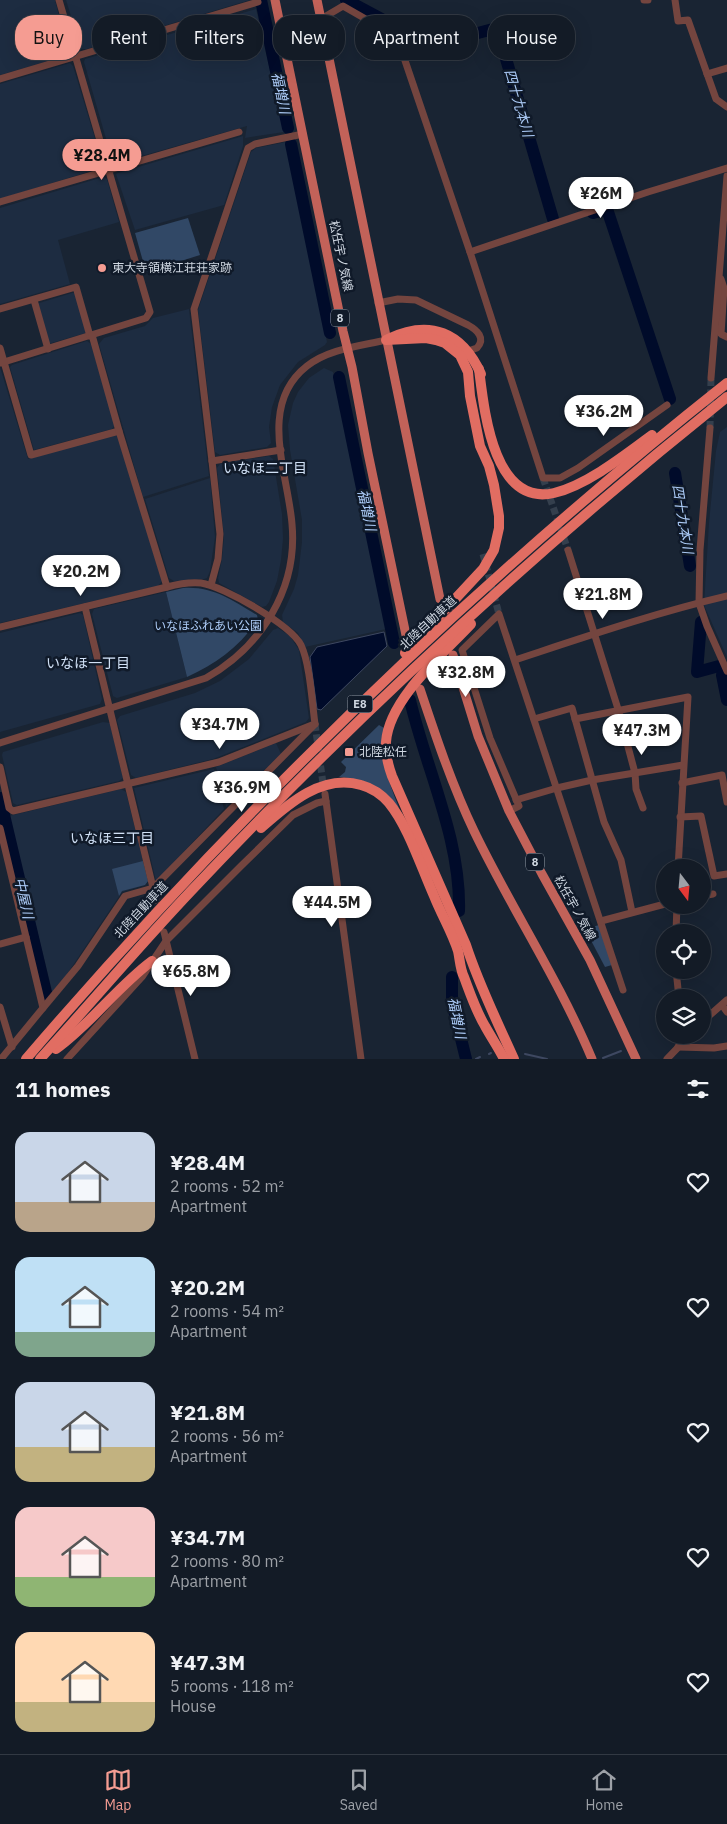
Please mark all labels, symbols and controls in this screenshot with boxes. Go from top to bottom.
chip: Buy [15,15,82,60]
chip: Rent [92,15,166,60]
chip: Filters [176,15,263,60]
chip: New [273,15,345,60]
chip: Apartment [355,15,478,60]
chip: House [488,15,575,60]
water label: 四十九本川 [501,67,538,141]
water label: 福増川 [268,71,295,117]
pin: ¥28.4M [61,138,143,181]
text: ¥28.4M [73,145,131,165]
pin: ¥26M [571,176,631,219]
text: ¥26M [580,183,622,203]
street label: 松任宇ノ気線 [327,219,356,293]
place label: 東大寺領横江荘荘家跡 [112,260,232,275]
marker: 東大寺領横江荘荘家跡 [96,262,108,274]
road number: 8 [331,310,349,326]
pin: ¥36.2M [563,394,645,437]
text: ¥36.2M [575,401,633,421]
district label: いなほ二丁目 [223,459,307,477]
water label: 四十九本川 [669,483,698,557]
water label: 福増川 [354,488,381,534]
pin: ¥20.2M [40,554,122,597]
text: ¥20.2M [52,561,110,581]
pin: ¥21.8M [562,578,644,620]
text: ¥21.8M [574,584,632,604]
street label: 北陸自動車道 [396,593,459,653]
park label: いなほふれあい公園 [154,618,262,633]
district label: いなほ一丁目 [46,654,130,672]
pin: ¥32.8M [425,656,507,698]
text: ¥32.8M [437,662,495,682]
road number: E8 [348,696,372,712]
pin: ¥34.7M [179,708,261,750]
text: ¥34.7M [191,714,249,734]
pin: ¥47.3M [601,714,683,756]
text: ¥47.3M [613,720,671,740]
place label: 北陸松任 [359,744,407,759]
marker: 北陸松任 [343,746,355,758]
pin: ¥36.9M [201,770,283,813]
text: ¥36.9M [213,777,271,797]
district label: いなほ三丁目 [70,829,154,847]
road number: 8 [526,854,544,870]
north arrow [656,859,711,914]
map controls [656,859,711,1044]
street label: 松任宇ノ気線 [551,873,599,943]
water label: 中屋川 [11,876,38,922]
street label: 北陸自動車道 [111,878,171,941]
pin: ¥44.5M [291,886,373,928]
text: ¥44.5M [303,892,361,912]
button: locate [656,924,711,979]
pin: ¥65.8M [150,954,232,997]
text: ¥65.8M [162,961,220,981]
button: layers [656,989,711,1044]
water label: 福増川 [444,996,470,1042]
text: 11 homes [15,1075,111,1103]
icon: filters [684,1075,712,1103]
text: ¥28.4M [170,1148,245,1176]
icon: home [55,1152,115,1212]
icon: heart [684,1168,712,1196]
text: 2 rooms · 52 m² [170,1176,284,1196]
text: Apartment [170,1196,247,1216]
text: ¥20.2M [170,1273,245,1301]
icon: home [55,1277,115,1337]
icon: heart [684,1293,712,1321]
text: 2 rooms · 54 m² [170,1301,284,1321]
text: Apartment [170,1321,247,1341]
text: ¥21.8M [170,1398,245,1426]
icon: home [55,1402,115,1462]
icon: heart [684,1418,712,1446]
text: 2 rooms · 56 m² [170,1426,284,1446]
text: Apartment [170,1446,247,1466]
text: ¥34.7M [170,1523,245,1551]
icon: home [55,1527,115,1587]
icon: heart [684,1543,712,1571]
text: 2 rooms · 80 m² [170,1551,284,1571]
text: Apartment [170,1571,247,1591]
text: ¥47.3M [170,1648,245,1676]
icon: home [55,1652,115,1712]
icon: heart [684,1668,712,1696]
text: 5 rooms · 118 m² [170,1676,294,1696]
text: House [170,1696,216,1716]
tab: Map [104,1766,132,1814]
tab: Saved [340,1766,378,1814]
tab: Home [585,1766,623,1814]

